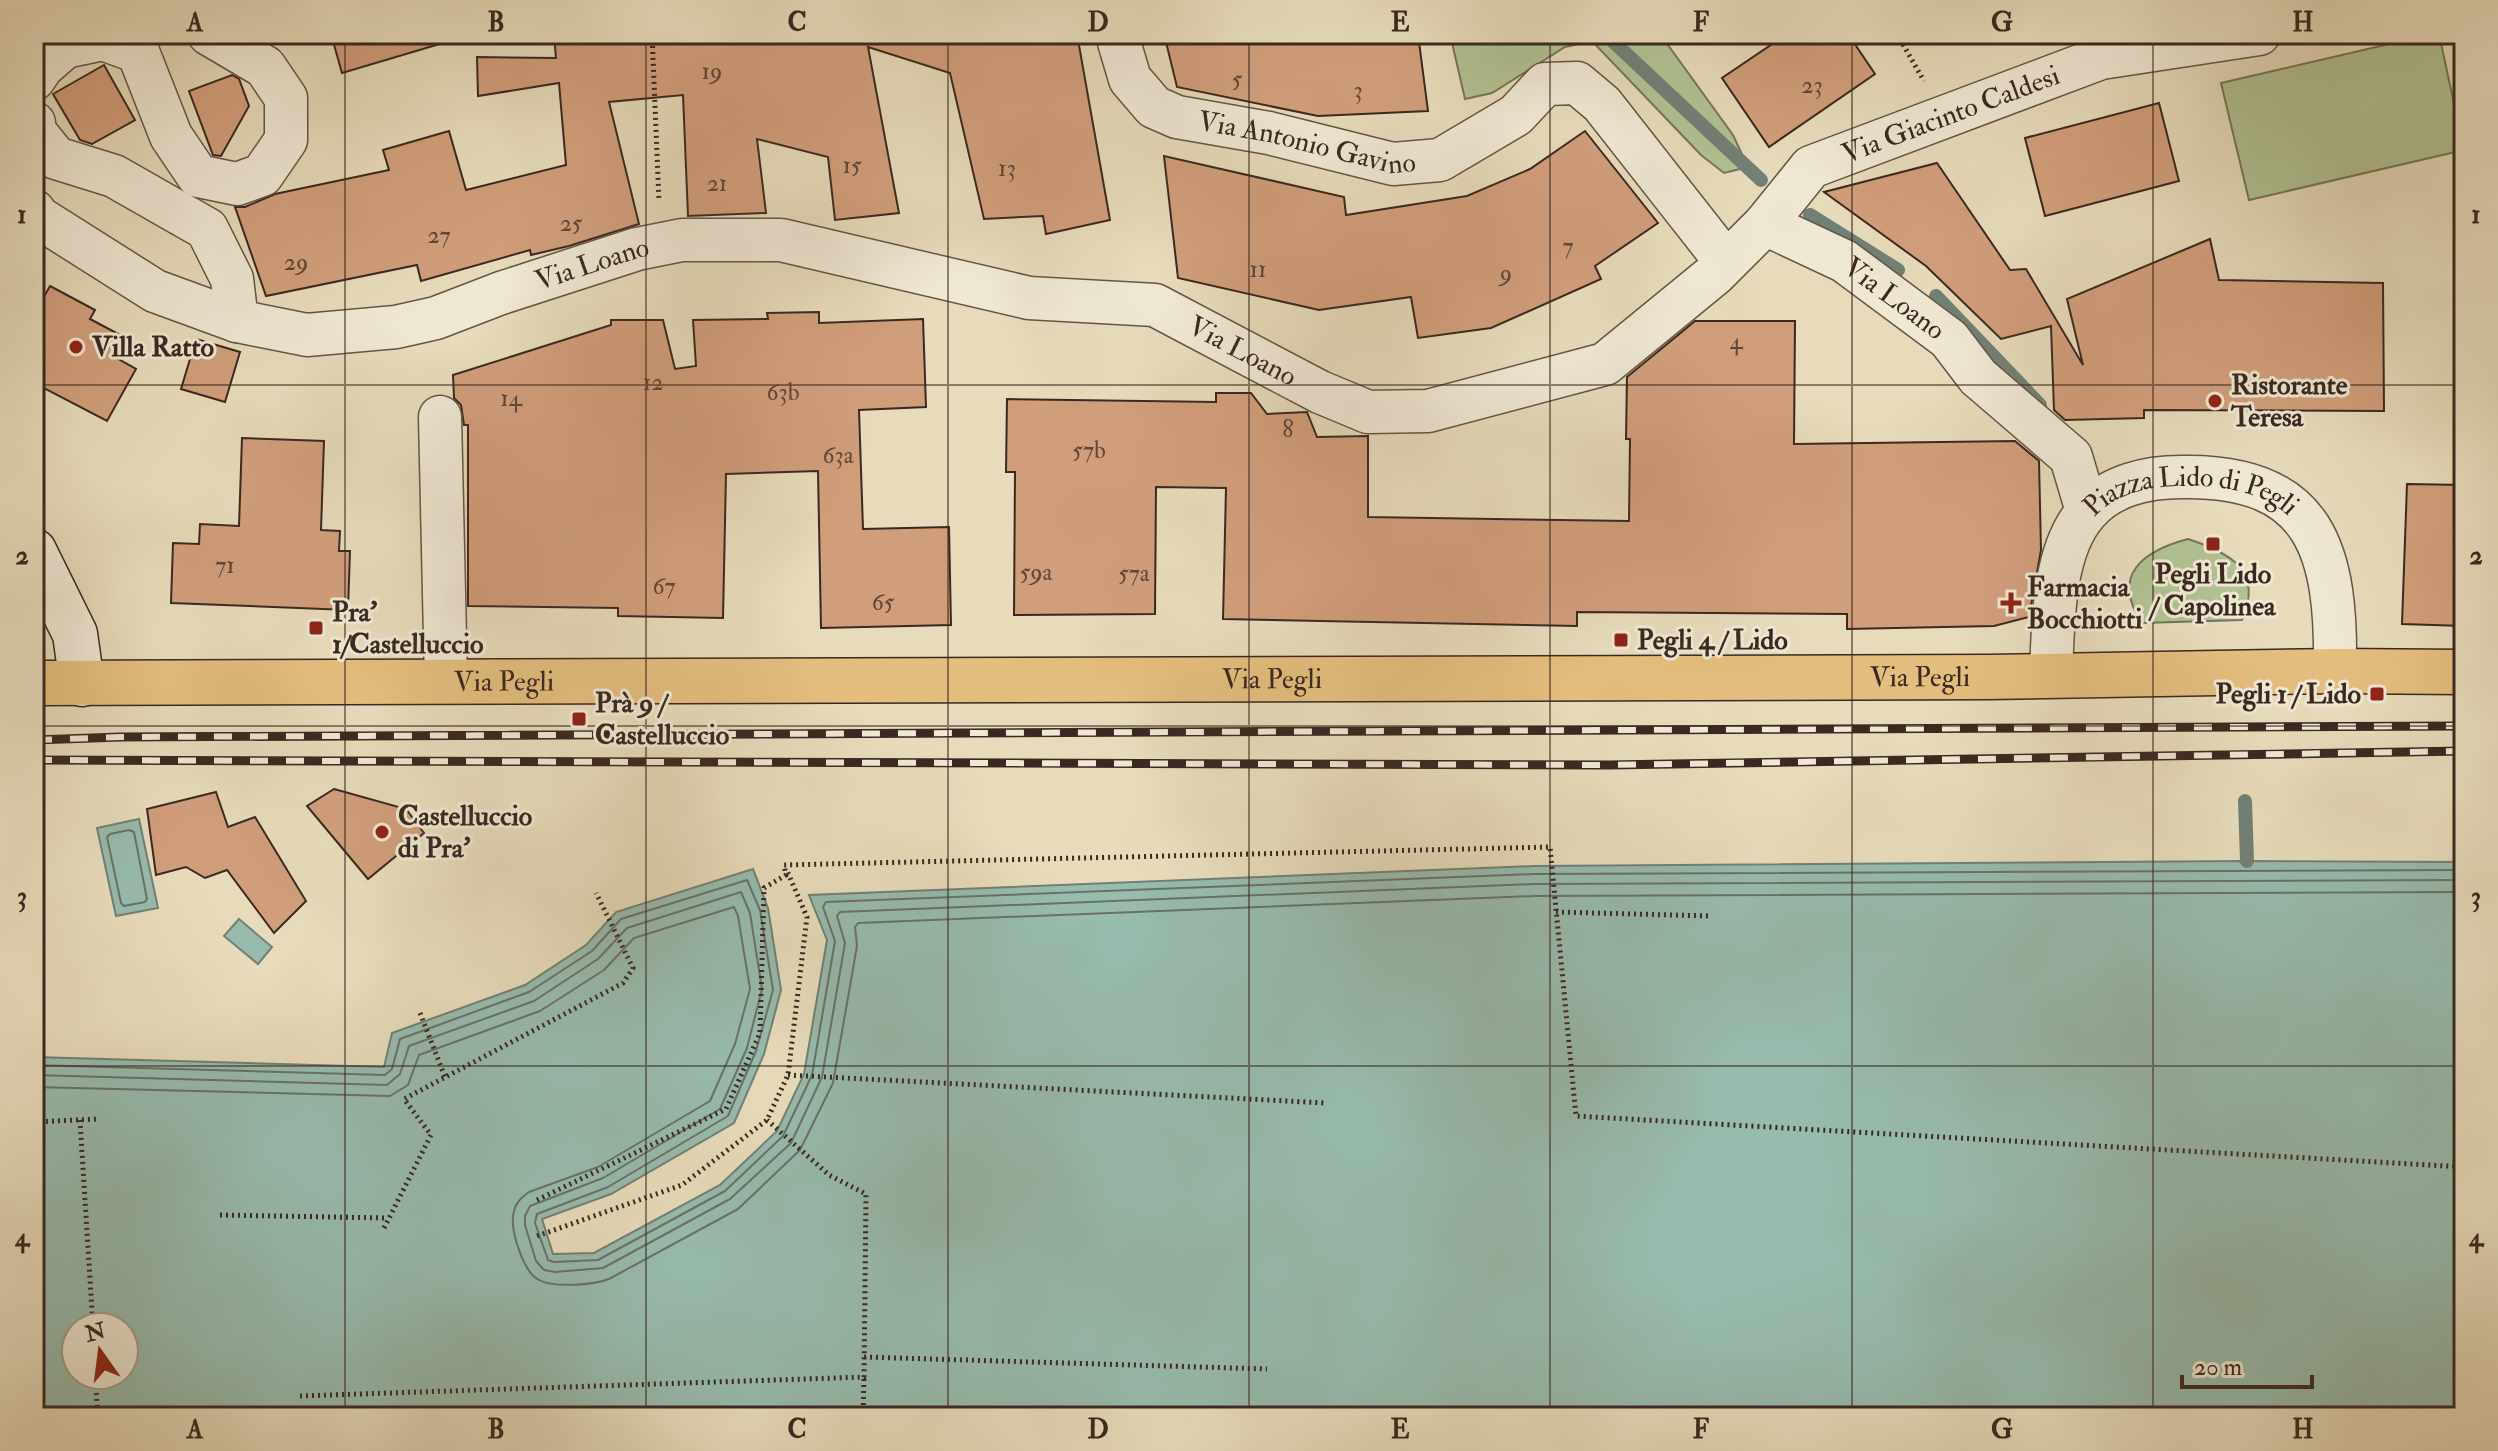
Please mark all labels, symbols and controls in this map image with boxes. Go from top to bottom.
text: A [186,7,204,39]
text: B [487,7,505,39]
text: C [787,7,807,39]
text: D [1087,7,1109,39]
text: E [1391,7,1410,39]
text: F [1693,7,1710,39]
text: G [1991,7,2013,39]
text: H [2292,7,2314,39]
house number: 19 [702,56,722,87]
street label: Via Giacinto Caldesi [1837,58,2064,171]
house number: 5 [1232,64,1243,95]
house number: 23 [1801,70,1823,101]
house number: 3 [1353,75,1363,106]
street label: Via Antonio Gavino [1195,103,1417,182]
house number: 15 [842,150,862,181]
house number: 13 [998,153,1016,184]
house number: 21 [707,168,727,199]
text: 1 [17,199,27,231]
text: 1 [2471,199,2481,231]
house number: 25 [560,208,583,239]
house number: 27 [427,220,451,251]
street label: Via Loano [531,230,652,298]
house number: 7 [1562,231,1574,262]
house number: 29 [284,247,308,278]
street label: Via Loano [1837,249,1952,348]
house number: 11 [1249,254,1267,285]
house number: 9 [1498,258,1512,289]
street label: Via Loano [1182,308,1303,394]
house number: 4 [1730,326,1744,357]
place label: Villa Ratto [91,330,215,365]
marker: Villa Ratto [67,338,85,356]
house number: 12 [643,367,663,398]
place label: Ristorante Teresa [2230,368,2348,435]
house number: 63b [766,377,800,408]
house number: 14 [500,383,523,414]
marker: Ristorante Teresa [2206,392,2224,410]
house number: 8 [1282,414,1294,445]
house number: 57b [1072,435,1106,466]
house number: 63a [822,440,855,471]
text: Piazza Lido di Pegli [2076,459,2306,524]
street label: Piazza Lido di Pegli [2080,502,2304,540]
marker: Pegli Lido / Capolinea [2204,535,2222,553]
text: 2 [15,540,29,572]
text: 2 [2469,540,2483,572]
house number: 71 [215,550,235,581]
house number: 59a [1020,557,1053,588]
place label: Pegli Lido / Capolinea [2148,557,2277,624]
house number: 57a [1118,558,1151,589]
place label: Farmacia Bocchiotti [2027,570,2143,637]
house number: 67 [652,571,676,602]
house number: 65 [872,587,895,618]
marker: Farmacia Bocchiotti [2002,594,2020,612]
place label: Pra' 1/Castelluccio [332,595,484,662]
marker: Pra' 1/Castelluccio [307,619,325,637]
place label: Pegli 4 / Lido [1637,623,1788,658]
marker: Pegli 4 / Lido [1612,631,1630,649]
street label: Via Pegli [1870,660,1970,695]
street label: Via Pegli [1222,662,1322,697]
street label: Via Pegli [454,664,554,699]
place label: Pegli 1 / Lido [2215,677,2362,712]
marker: Pegli 1 / Lido [2368,685,2386,703]
place label: Prà 9 / Castelluccio [595,686,730,753]
marker: Prà 9 / Castelluccio [570,710,588,728]
place label: Castelluccio di Pra' [398,799,533,866]
marker: Castelluccio di Pra' [373,823,391,841]
text: 3 [17,881,27,913]
text: 3 [2471,881,2481,913]
text: 4 [14,1222,31,1254]
text: 4 [2468,1222,2485,1254]
north arrow [60,1311,140,1391]
text: N [81,1317,109,1349]
scale bar [2182,1339,2312,1389]
text: 20 m [2194,1352,2243,1383]
text: A [186,1414,204,1446]
text: B [487,1414,505,1446]
text: C [787,1414,807,1446]
text: D [1087,1414,1109,1446]
text: E [1391,1414,1410,1446]
text: F [1693,1414,1710,1446]
text: G [1991,1414,2013,1446]
text: H [2292,1414,2314,1446]

